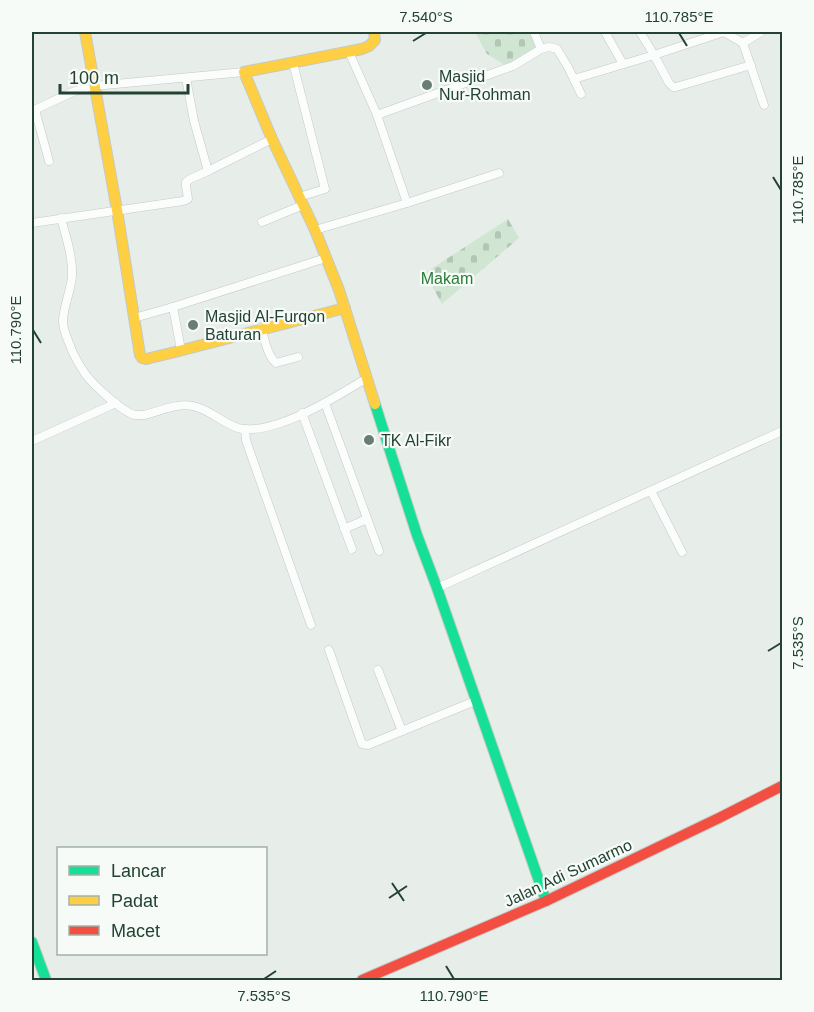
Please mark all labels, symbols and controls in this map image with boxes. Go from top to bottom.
text: 7.540°S [399,8,453,25]
text: 110.785°E [644,8,714,25]
scale bar [60,57,188,95]
text: 100 m [69,68,119,88]
place label: Masjid Nur-Rohman [439,68,531,103]
marker: Masjid Nur-Rohman [420,78,434,92]
text: 110.785°E [789,155,806,225]
park label: Makam [421,270,473,287]
text: 110.790°E [7,295,24,365]
place label: Masjid Al-Furqon Baturan [205,308,325,343]
marker: Masjid Al-Furqon Baturan [186,318,200,332]
place label: TK Al-Fikr [381,432,452,449]
marker: TK Al-Fikr [362,433,376,447]
text: 7.535°S [789,616,806,670]
street label: Jalan Adi Sumarmo [502,836,635,910]
legend [57,847,267,955]
text: Lancar [111,861,166,881]
text: Padat [111,891,158,911]
text: Macet [111,921,160,941]
text: 7.535°S [237,987,291,1004]
text: 110.790°E [419,987,489,1004]

